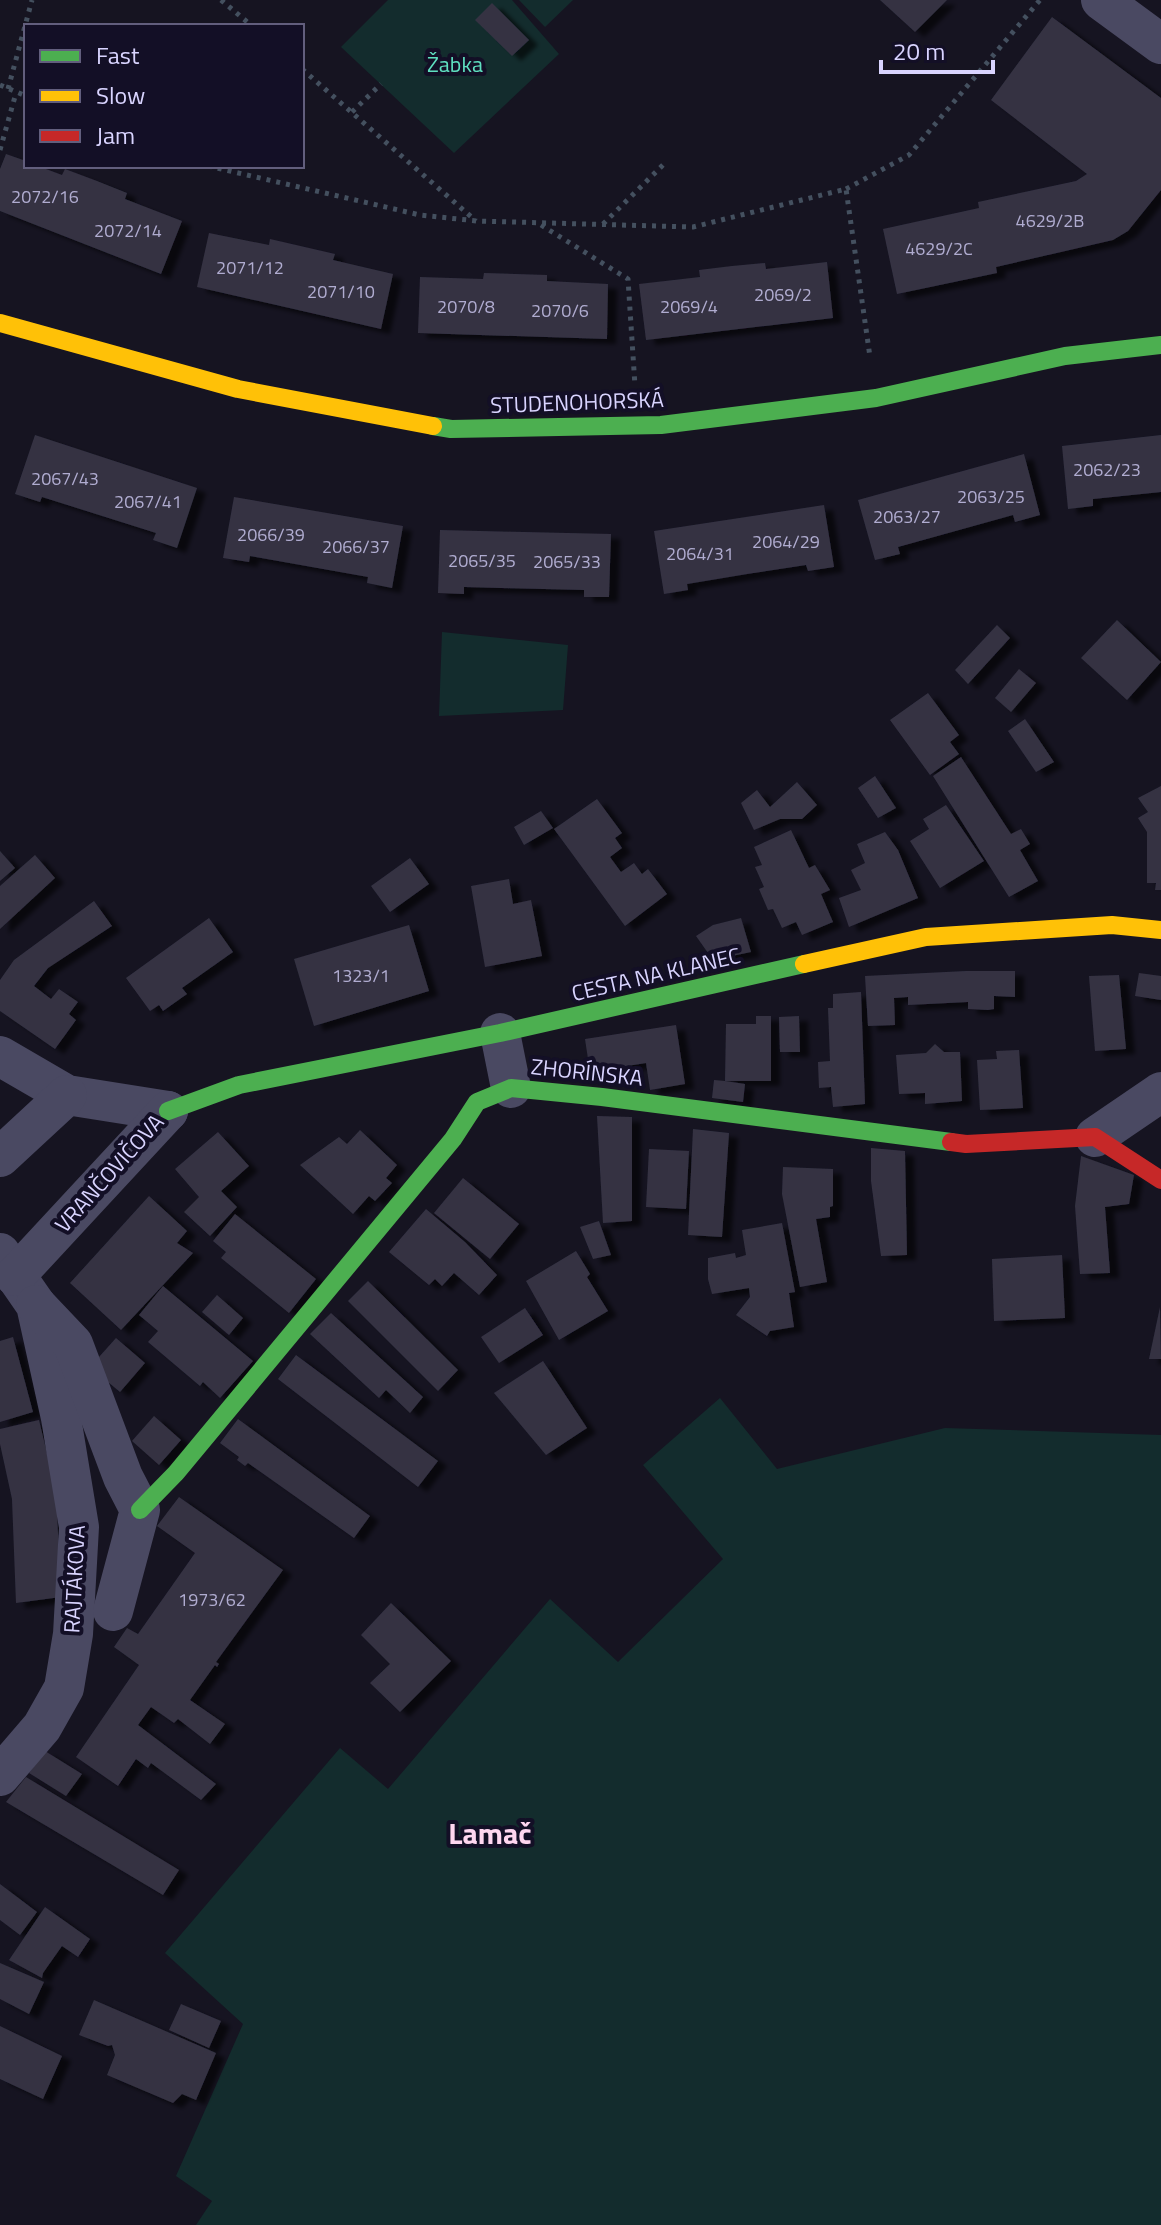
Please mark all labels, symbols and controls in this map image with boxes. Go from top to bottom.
legend [24,24,304,168]
scale bar [881,24,993,74]
text: 20 m [893,33,945,69]
text: Fast [96,37,140,73]
park label: Žabka [427,47,483,81]
text: Slow [96,77,145,113]
text: Jam [96,117,135,153]
house number: 2072/16 [11,183,79,210]
house number: 4629/2B [1016,207,1084,234]
house number: 2072/14 [94,217,162,244]
house number: 4629/2C [905,235,973,262]
house number: 2071/12 [216,254,284,281]
house number: 2071/10 [307,278,375,305]
house number: 2069/2 [754,281,812,308]
house number: 2070/8 [437,293,495,320]
house number: 2069/4 [660,293,718,320]
house number: 2070/6 [531,297,589,324]
street label: STUDENOHORSKÁ [490,382,664,422]
house number: 2062/23 [1073,456,1141,483]
house number: 2067/43 [31,465,99,492]
house number: 2063/25 [957,483,1025,510]
house number: 2067/41 [114,488,182,515]
house number: 2063/27 [873,503,941,530]
house number: 2066/39 [237,521,305,548]
house number: 2064/29 [752,528,820,555]
house number: 2066/37 [322,533,390,560]
house number: 2064/31 [666,540,734,567]
house number: 2065/35 [448,547,516,574]
house number: 2065/33 [533,548,601,575]
street label: CESTA NA KLANEC [568,938,744,1010]
house number: 1323/1 [332,962,390,989]
street label: ZHORÍNSKA [529,1049,645,1095]
street label: VRANČOVIČOVA [46,1106,172,1240]
street label: RAJTÁKOVA [54,1524,94,1634]
house number: 1973/62 [178,1586,246,1613]
district label: Lamač [448,1810,532,1856]

